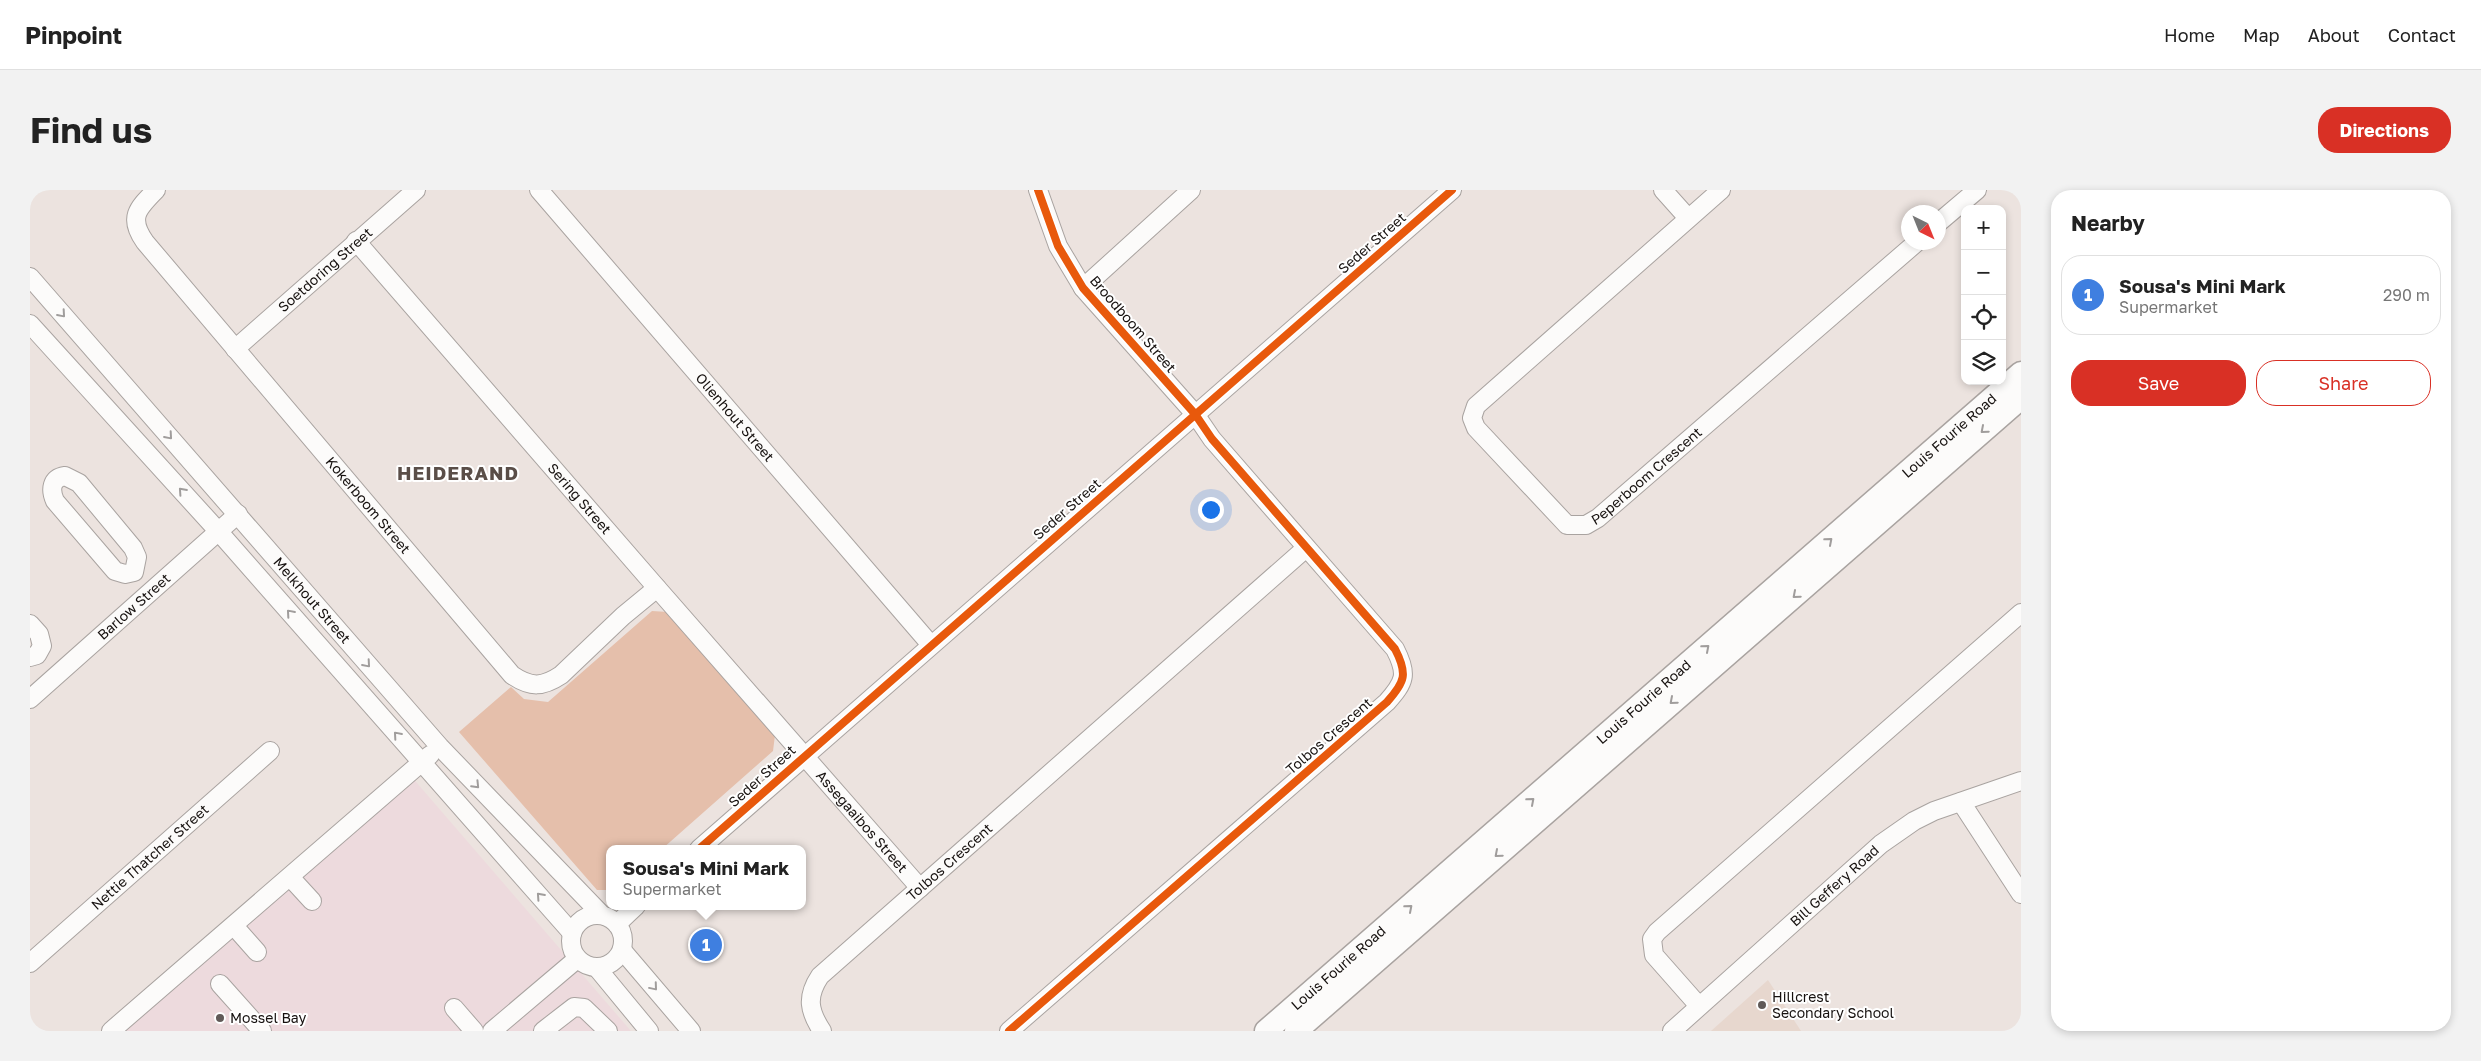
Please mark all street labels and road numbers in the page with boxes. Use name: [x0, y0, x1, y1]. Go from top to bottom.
street label: Seder Street: [1334, 209, 1409, 277]
street label: Soetdoring Street: [274, 224, 375, 315]
street label: Broodboom Street: [1087, 272, 1180, 376]
street label: Olienhout Street: [692, 369, 778, 465]
street label: Louis Fourie Road: [1898, 390, 1999, 481]
street label: Peperboom Crescent: [1588, 423, 1705, 528]
street label: Kokerboom Street: [323, 453, 414, 557]
street label: Sering Street: [544, 459, 615, 537]
street label: Seder Street: [1029, 475, 1104, 543]
street label: Melkhout Street: [270, 553, 355, 646]
street label: Barlow Street: [94, 569, 173, 643]
street label: Louis Fourie Road: [1593, 656, 1694, 747]
street label: Tolbos Crescent: [1282, 694, 1375, 778]
street label: Seder Street: [725, 741, 799, 810]
street label: Assegaaibos Street: [813, 767, 911, 876]
street label: Nettie Thatcher Street: [87, 800, 212, 913]
street label: Tolbos Crescent: [903, 819, 995, 904]
street label: Bill Geffery Road: [1786, 841, 1882, 929]
street label: Louis Fourie Road: [1287, 922, 1389, 1013]

